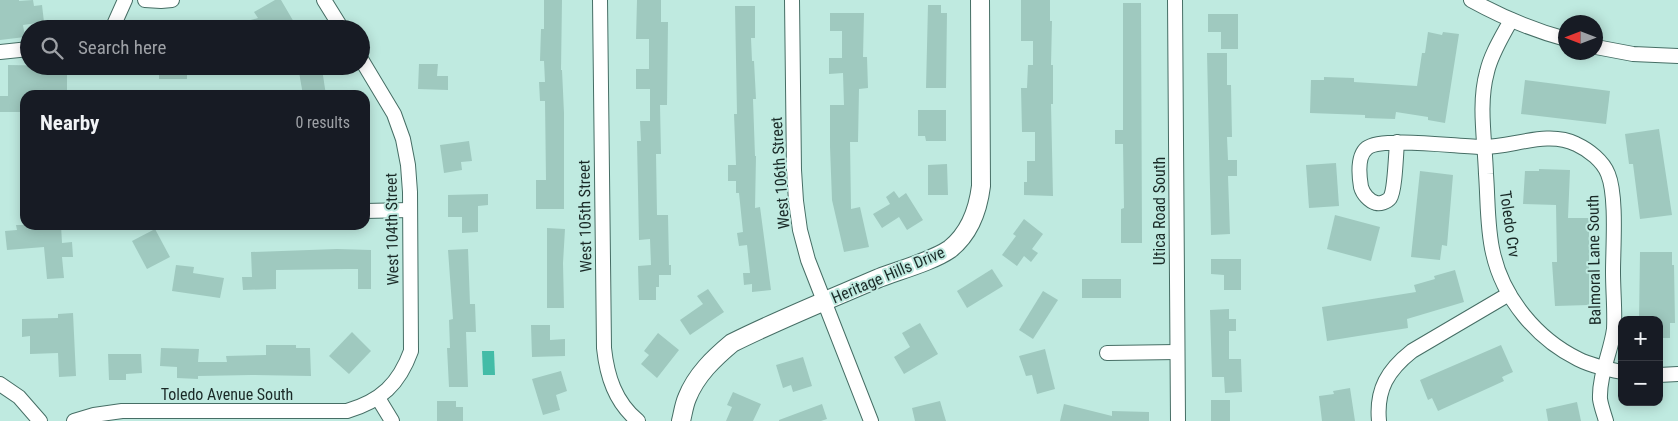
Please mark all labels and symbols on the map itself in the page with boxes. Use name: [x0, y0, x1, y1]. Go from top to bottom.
north arrow: [1558, 15, 1603, 60]
street label: West 106th Street: [767, 116, 793, 230]
street label: Utica Road South: [1150, 157, 1169, 265]
street label: West 105th Street: [575, 159, 595, 272]
street label: West 104th Street: [382, 172, 402, 285]
street label: Toledo Crv: [1496, 189, 1524, 259]
street label: Balmoral Lane South: [1583, 195, 1605, 325]
street label: Heritage Hills Drive: [828, 243, 948, 307]
street label: Toledo Avenue South: [161, 385, 293, 404]

